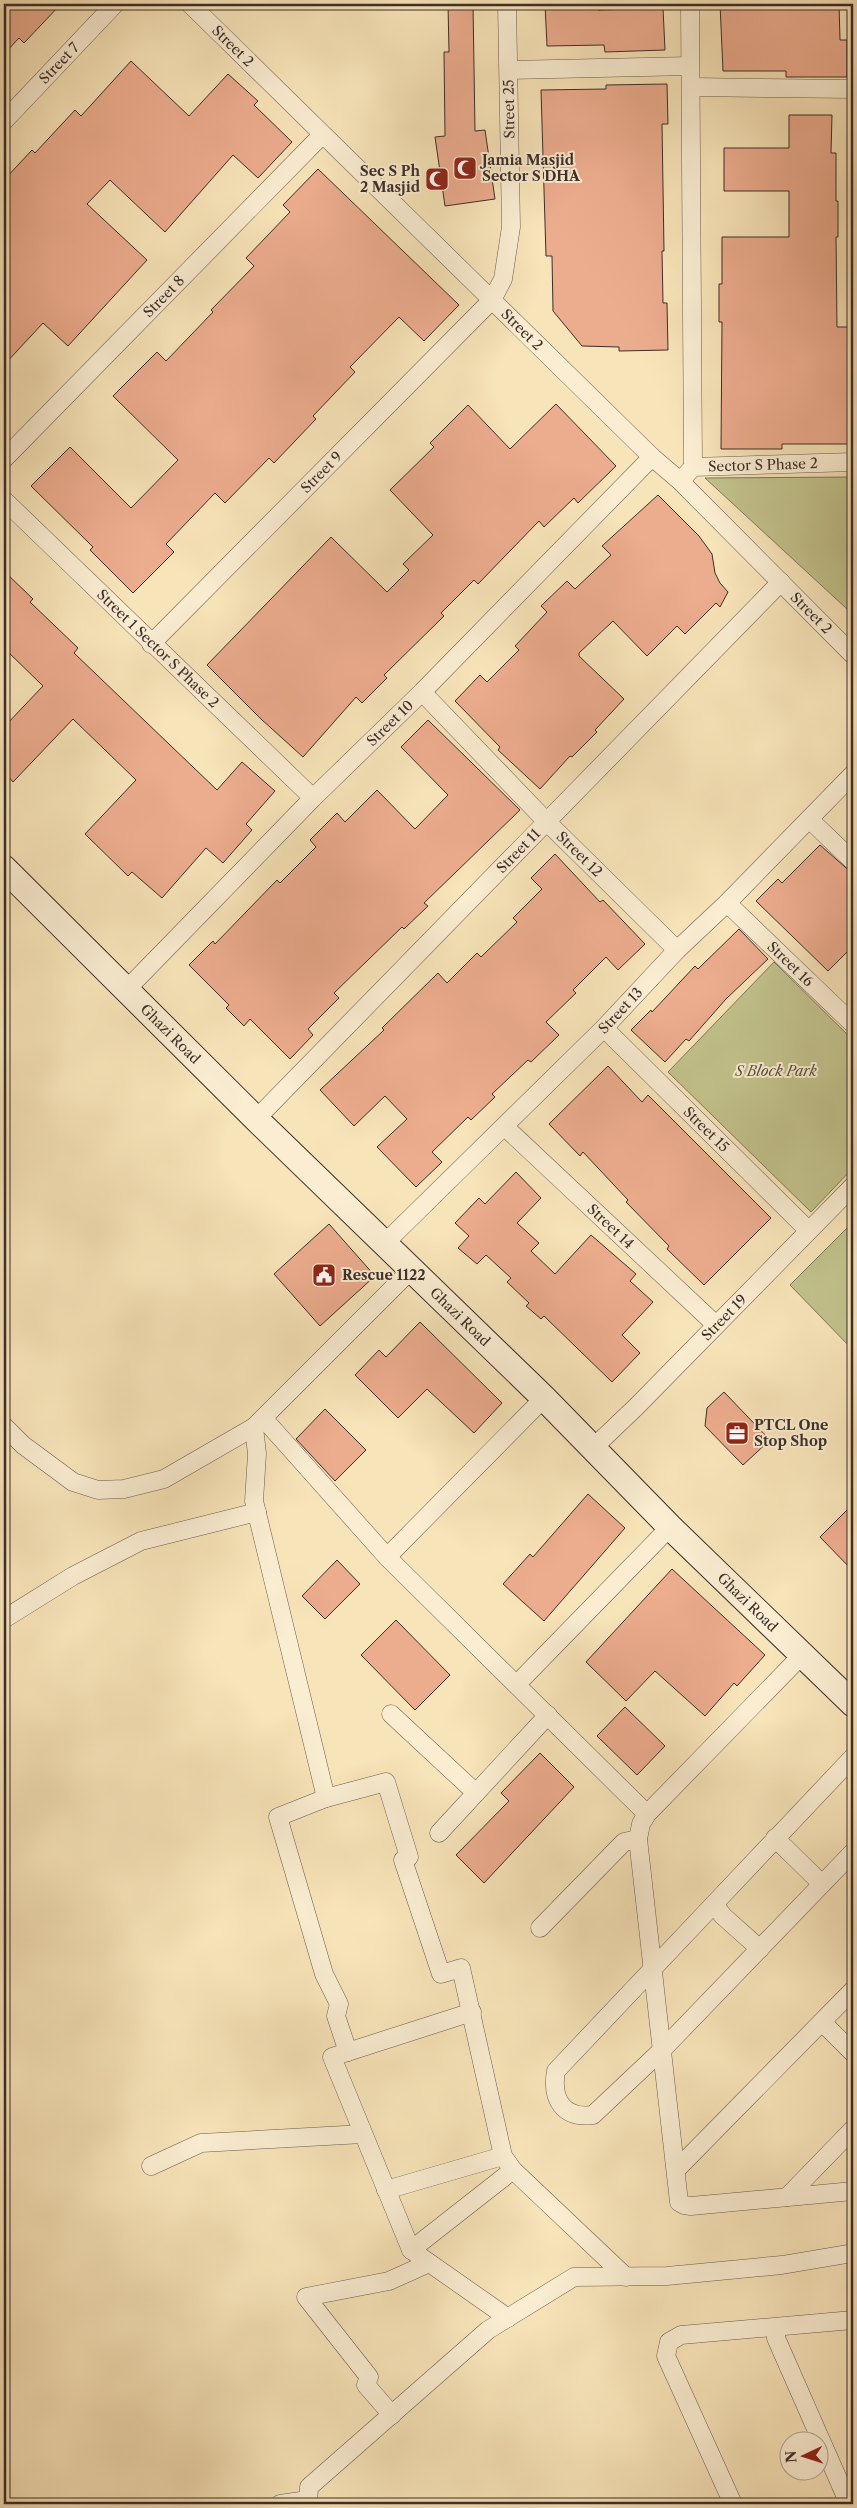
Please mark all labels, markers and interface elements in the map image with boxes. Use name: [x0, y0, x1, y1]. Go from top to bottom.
street label: Street 2: [208, 22, 258, 70]
street label: Street 7: [35, 38, 83, 87]
street label: Street 25: [499, 79, 519, 139]
place label: Jamia Masjid Sector S DHA: [479, 151, 581, 185]
mosque icon: Jamia Masjid Sector S DHA: [452, 155, 478, 181]
place label: Sec S Ph 2 Masjid: [360, 162, 421, 196]
mosque icon: Sec S Ph 2 Masjid: [424, 166, 450, 192]
street label: Street 8: [139, 272, 188, 321]
street label: Street 2: [497, 305, 547, 354]
street label: Street 9: [297, 447, 346, 497]
street label: Sector S Phase 2: [708, 454, 818, 476]
street label: Street 1 Sector S Phase 2: [93, 586, 223, 712]
street label: Street 2: [787, 588, 836, 638]
street label: Street 10: [363, 696, 417, 750]
street label: Street 11: [492, 825, 544, 877]
street label: Street 12: [553, 827, 606, 881]
street label: Street 16: [763, 938, 817, 990]
street label: Street 13: [595, 983, 647, 1038]
street label: Ghazi Road: [137, 1000, 205, 1068]
park label: S Block Park: [734, 1062, 818, 1080]
street label: Street 15: [680, 1103, 733, 1156]
street label: Street 14: [584, 1200, 638, 1252]
public building icon: Rescue 1122: [311, 1262, 337, 1288]
place label: Rescue 1122: [342, 1266, 426, 1284]
street label: Ghazi Road: [426, 1283, 495, 1351]
street label: Street 19: [697, 1291, 751, 1344]
place label: PTCL One Stop Shop: [754, 1416, 828, 1450]
office icon: PTCL One Stop Shop: [724, 1420, 750, 1446]
street label: Ghazi Road: [714, 1569, 782, 1636]
north arrow: [780, 2430, 830, 2480]
text: N: [782, 2450, 800, 2464]

